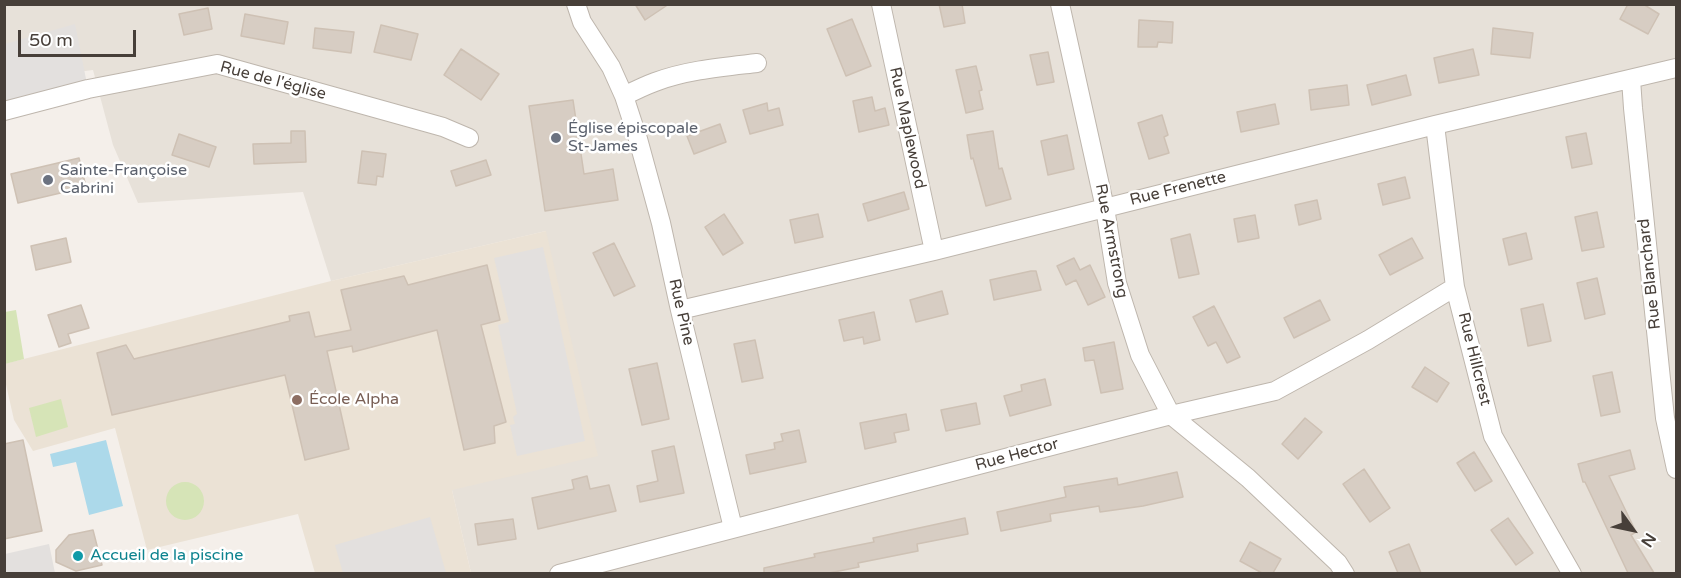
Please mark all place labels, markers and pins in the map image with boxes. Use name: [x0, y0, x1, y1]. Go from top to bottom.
place label: Église épiscopale St-James: [568, 119, 698, 157]
marker: Église épiscopale St-James: [549, 131, 563, 145]
place label: Sainte-Françoise Cabrini: [60, 161, 187, 199]
marker: Sainte-Françoise Cabrini: [41, 173, 55, 187]
place label: École Alpha: [309, 390, 399, 410]
marker: École Alpha: [290, 393, 304, 407]
place label: Accueil de la piscine: [90, 546, 243, 566]
marker: Accueil de la piscine: [71, 549, 85, 563]

